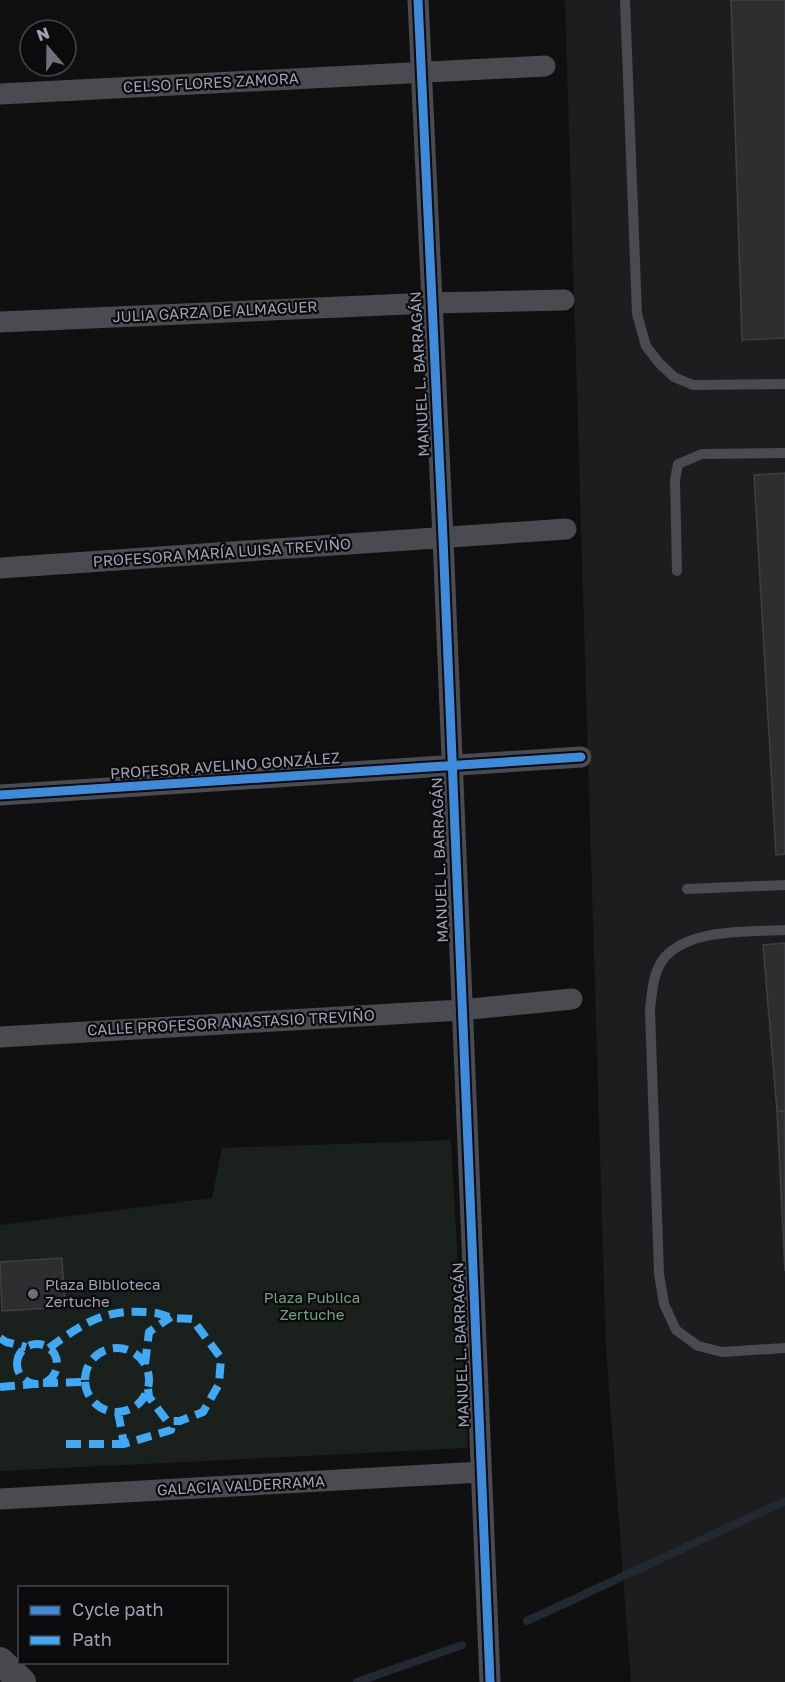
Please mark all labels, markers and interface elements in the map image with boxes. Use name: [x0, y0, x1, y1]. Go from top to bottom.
north arrow: [18, 18, 78, 78]
text: N: [34, 22, 52, 45]
street label: CELSO FLORES ZAMORA: [123, 68, 299, 96]
street label: MANUEL L. BARRAGÁN: [406, 291, 432, 457]
street label: JULIA GARZA DE ALMAGUER: [112, 297, 318, 325]
street label: PROFESORA MARÍA LUISA TREVIÑO: [92, 534, 352, 570]
street label: PROFESOR AVELINO GONZÁLEZ: [110, 748, 340, 782]
street label: MANUEL L. BARRAGÁN: [427, 777, 451, 943]
street label: CALLE PROFESOR ANASTASIO TREVIÑO: [87, 1005, 375, 1039]
street label: MANUEL L. BARRAGÁN: [448, 1262, 472, 1428]
place label: Plaza Biblioteca Zertuche: [45, 1275, 160, 1310]
marker: Plaza Biblioteca Zertuche: [26, 1287, 40, 1301]
park label: Plaza Publica Zertuche: [264, 1288, 360, 1323]
street label: GALACIA VALDERRAMA: [157, 1472, 325, 1498]
legend: [18, 1586, 228, 1664]
text: Cycle path: [72, 1598, 164, 1620]
text: Path: [72, 1628, 112, 1650]

